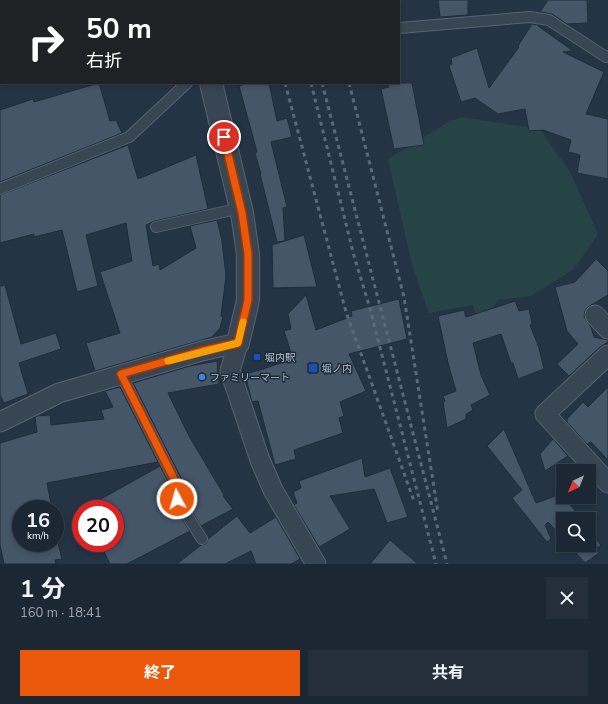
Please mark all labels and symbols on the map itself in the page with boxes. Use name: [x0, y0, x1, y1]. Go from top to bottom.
pin: [207, 120, 241, 154]
place label: 堀内駅: [265, 351, 296, 365]
marker: 堀内駅: [252, 352, 262, 362]
marker: 堀ノ内: [307, 362, 319, 374]
place label: 堀ノ内: [322, 362, 352, 376]
place label: ファミリーマート: [210, 371, 290, 385]
marker: ファミリーマート: [197, 372, 207, 382]
north arrow: [556, 464, 596, 504]
position arrow: [156, 478, 198, 520]
speed limit sign: 20: [72, 500, 124, 552]

